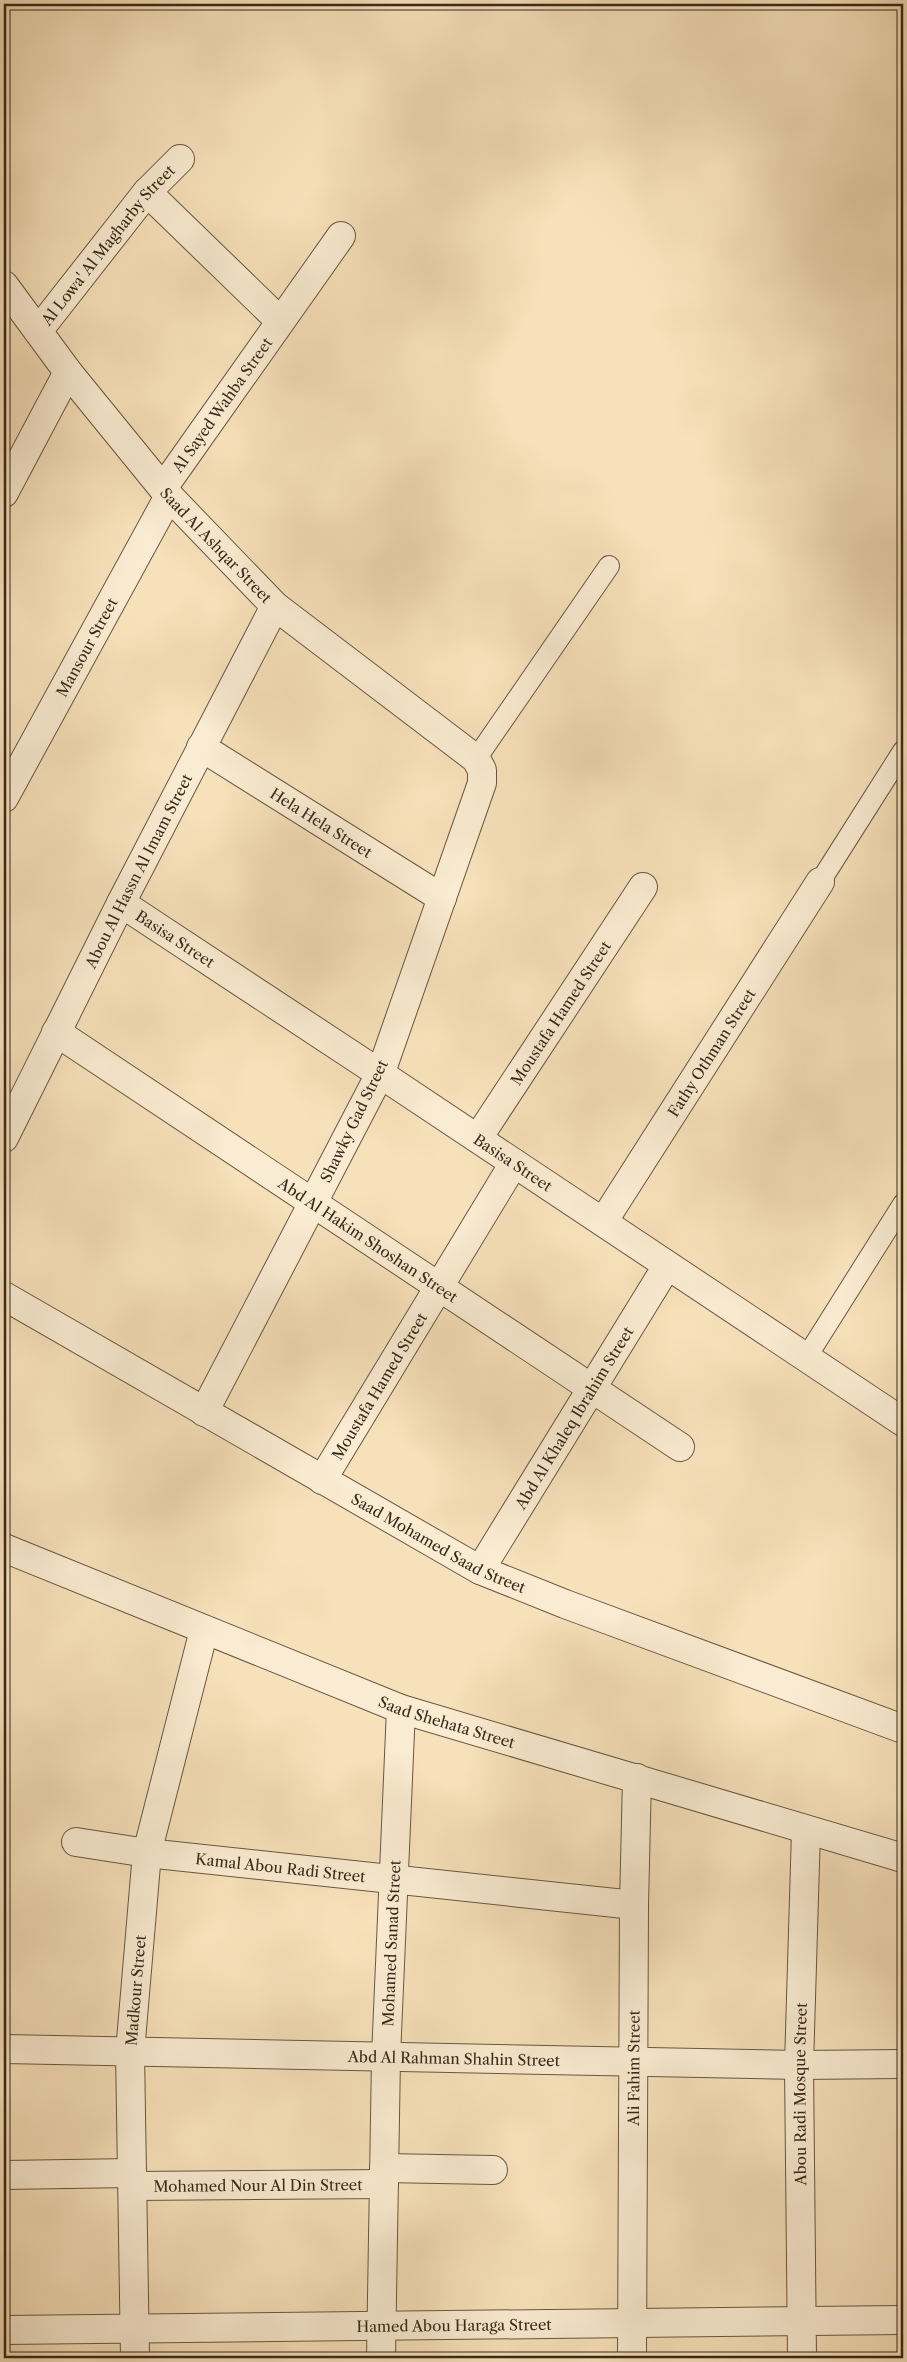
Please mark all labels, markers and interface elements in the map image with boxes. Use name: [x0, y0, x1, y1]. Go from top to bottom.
street label: Al Lowa' Al Magharby Street: [36, 160, 179, 330]
street label: Al Sayed Wahba Street: [167, 333, 276, 477]
street label: Saad Al Ashqar Street: [156, 483, 277, 607]
street label: Mansour Street: [52, 594, 121, 700]
street label: Abou Al Hassn Al Imam Street: [80, 770, 196, 972]
street label: Hela Hela Street: [267, 783, 376, 862]
street label: Basisa Street: [132, 906, 219, 972]
street label: Moustafa Hamed Street: [506, 936, 615, 1088]
street label: Fathy Othman Street: [663, 984, 759, 1120]
street label: Shawky Gad Street: [316, 1056, 392, 1185]
street label: Basisa Street: [470, 1129, 556, 1196]
street label: Abd Al Hakim Shoshan Street: [274, 1173, 462, 1307]
street label: Moustafa Hamed Street: [327, 1308, 431, 1463]
street label: Abd Al Khaleq Ibrahim Street: [510, 1322, 637, 1513]
street label: Saad Mohamed Saad Street: [348, 1489, 529, 1597]
street label: Saad Shehata Street: [376, 1691, 518, 1752]
street label: Kamal Abou Radi Street: [194, 1849, 367, 1886]
street label: Mohamed Sanad Street: [378, 1859, 404, 2027]
street label: Madkour Street: [121, 1933, 150, 2046]
street label: Abou Radi Mosque Street: [789, 2002, 810, 2187]
street label: Ali Fahim Street: [624, 2009, 643, 2127]
street label: Abd Al Rahman Shahin Street: [347, 2046, 561, 2070]
street label: Mohamed Nour Al Din Street: [153, 2175, 363, 2195]
street label: Hamed Abou Haraga Street: [356, 2314, 552, 2336]

